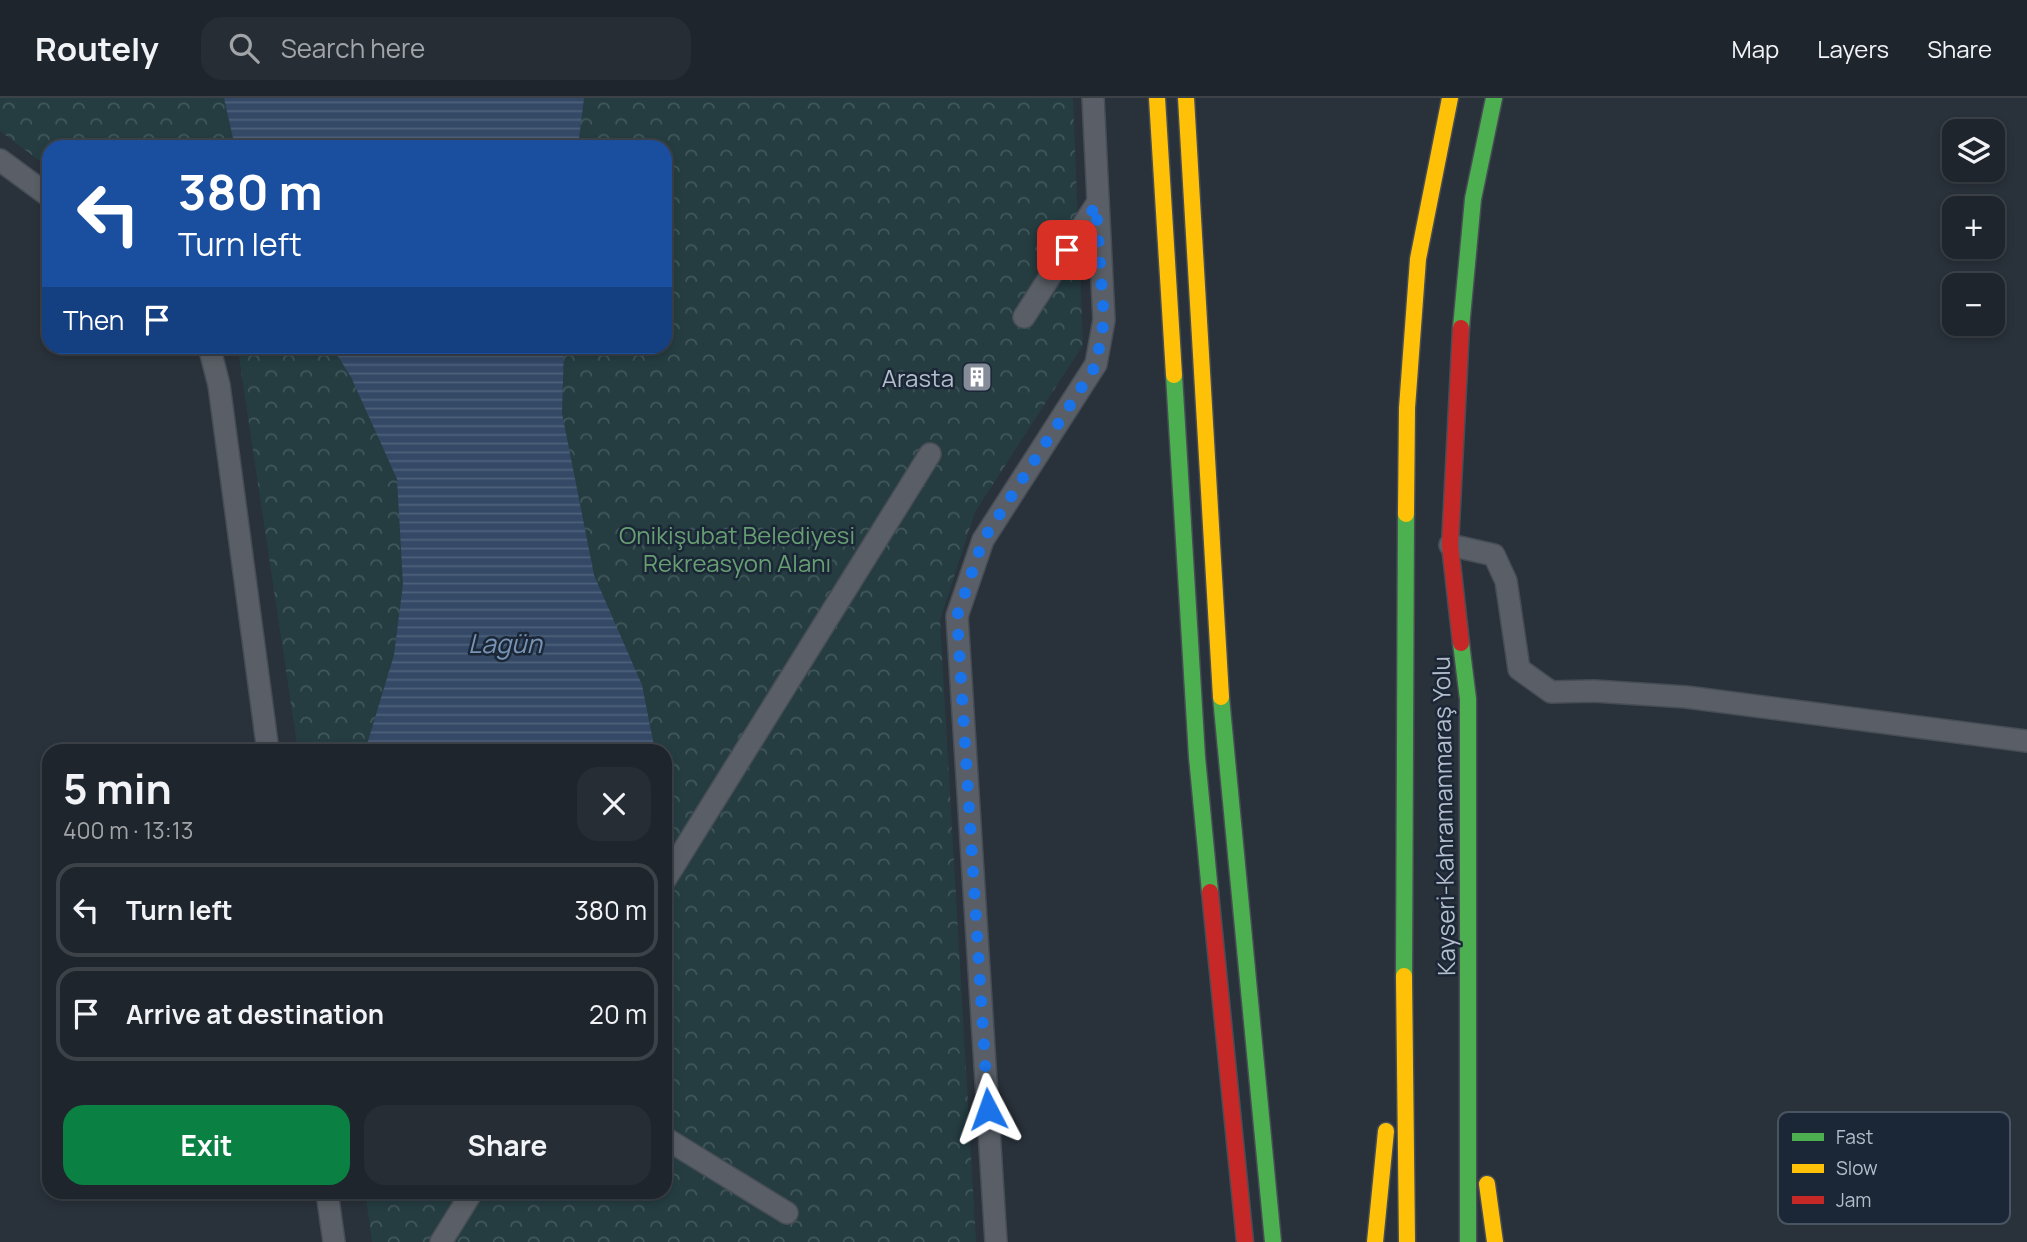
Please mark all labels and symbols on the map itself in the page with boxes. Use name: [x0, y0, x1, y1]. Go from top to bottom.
pin: [1037, 220, 1097, 280]
building icon: Arasta: [960, 360, 994, 394]
place label: Arasta: [882, 361, 954, 394]
park label: Onikişubat Belediyesi Rekreasyon Alanı: [619, 518, 855, 579]
water label: Lagün: [468, 625, 544, 661]
street label: Kayseri-Kahramanmaraş Yolu: [1424, 656, 1462, 976]
position arrow: [951, 1072, 1025, 1146]
legend: [1778, 1112, 2010, 1224]
text: Fast: [1836, 1124, 1873, 1150]
text: Slow: [1836, 1155, 1878, 1181]
text: Jam: [1836, 1187, 1871, 1213]

